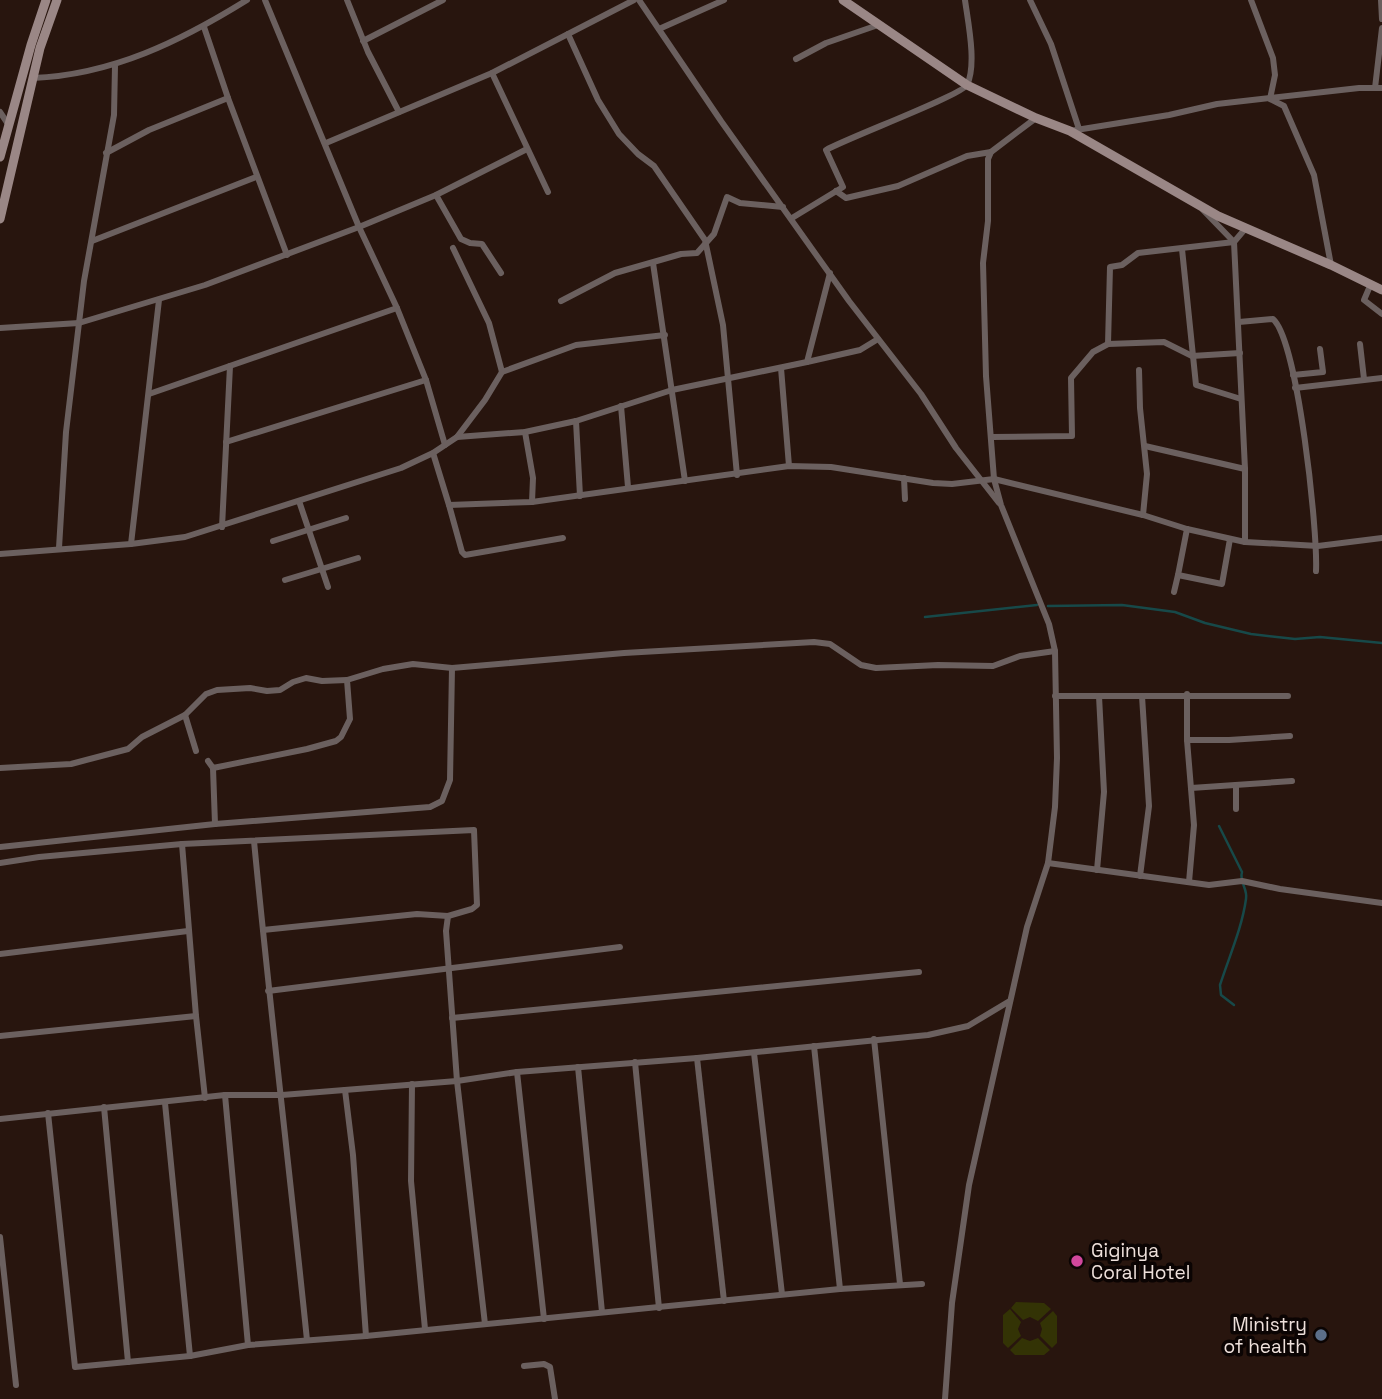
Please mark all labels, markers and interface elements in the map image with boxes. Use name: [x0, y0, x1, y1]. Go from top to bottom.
place label: Giginya Coral Hotel: [1091, 1238, 1190, 1285]
marker: Giginya Coral Hotel: [1069, 1253, 1085, 1269]
place label: Ministry of health: [1223, 1312, 1307, 1359]
marker: Ministry of health: [1313, 1327, 1329, 1343]

